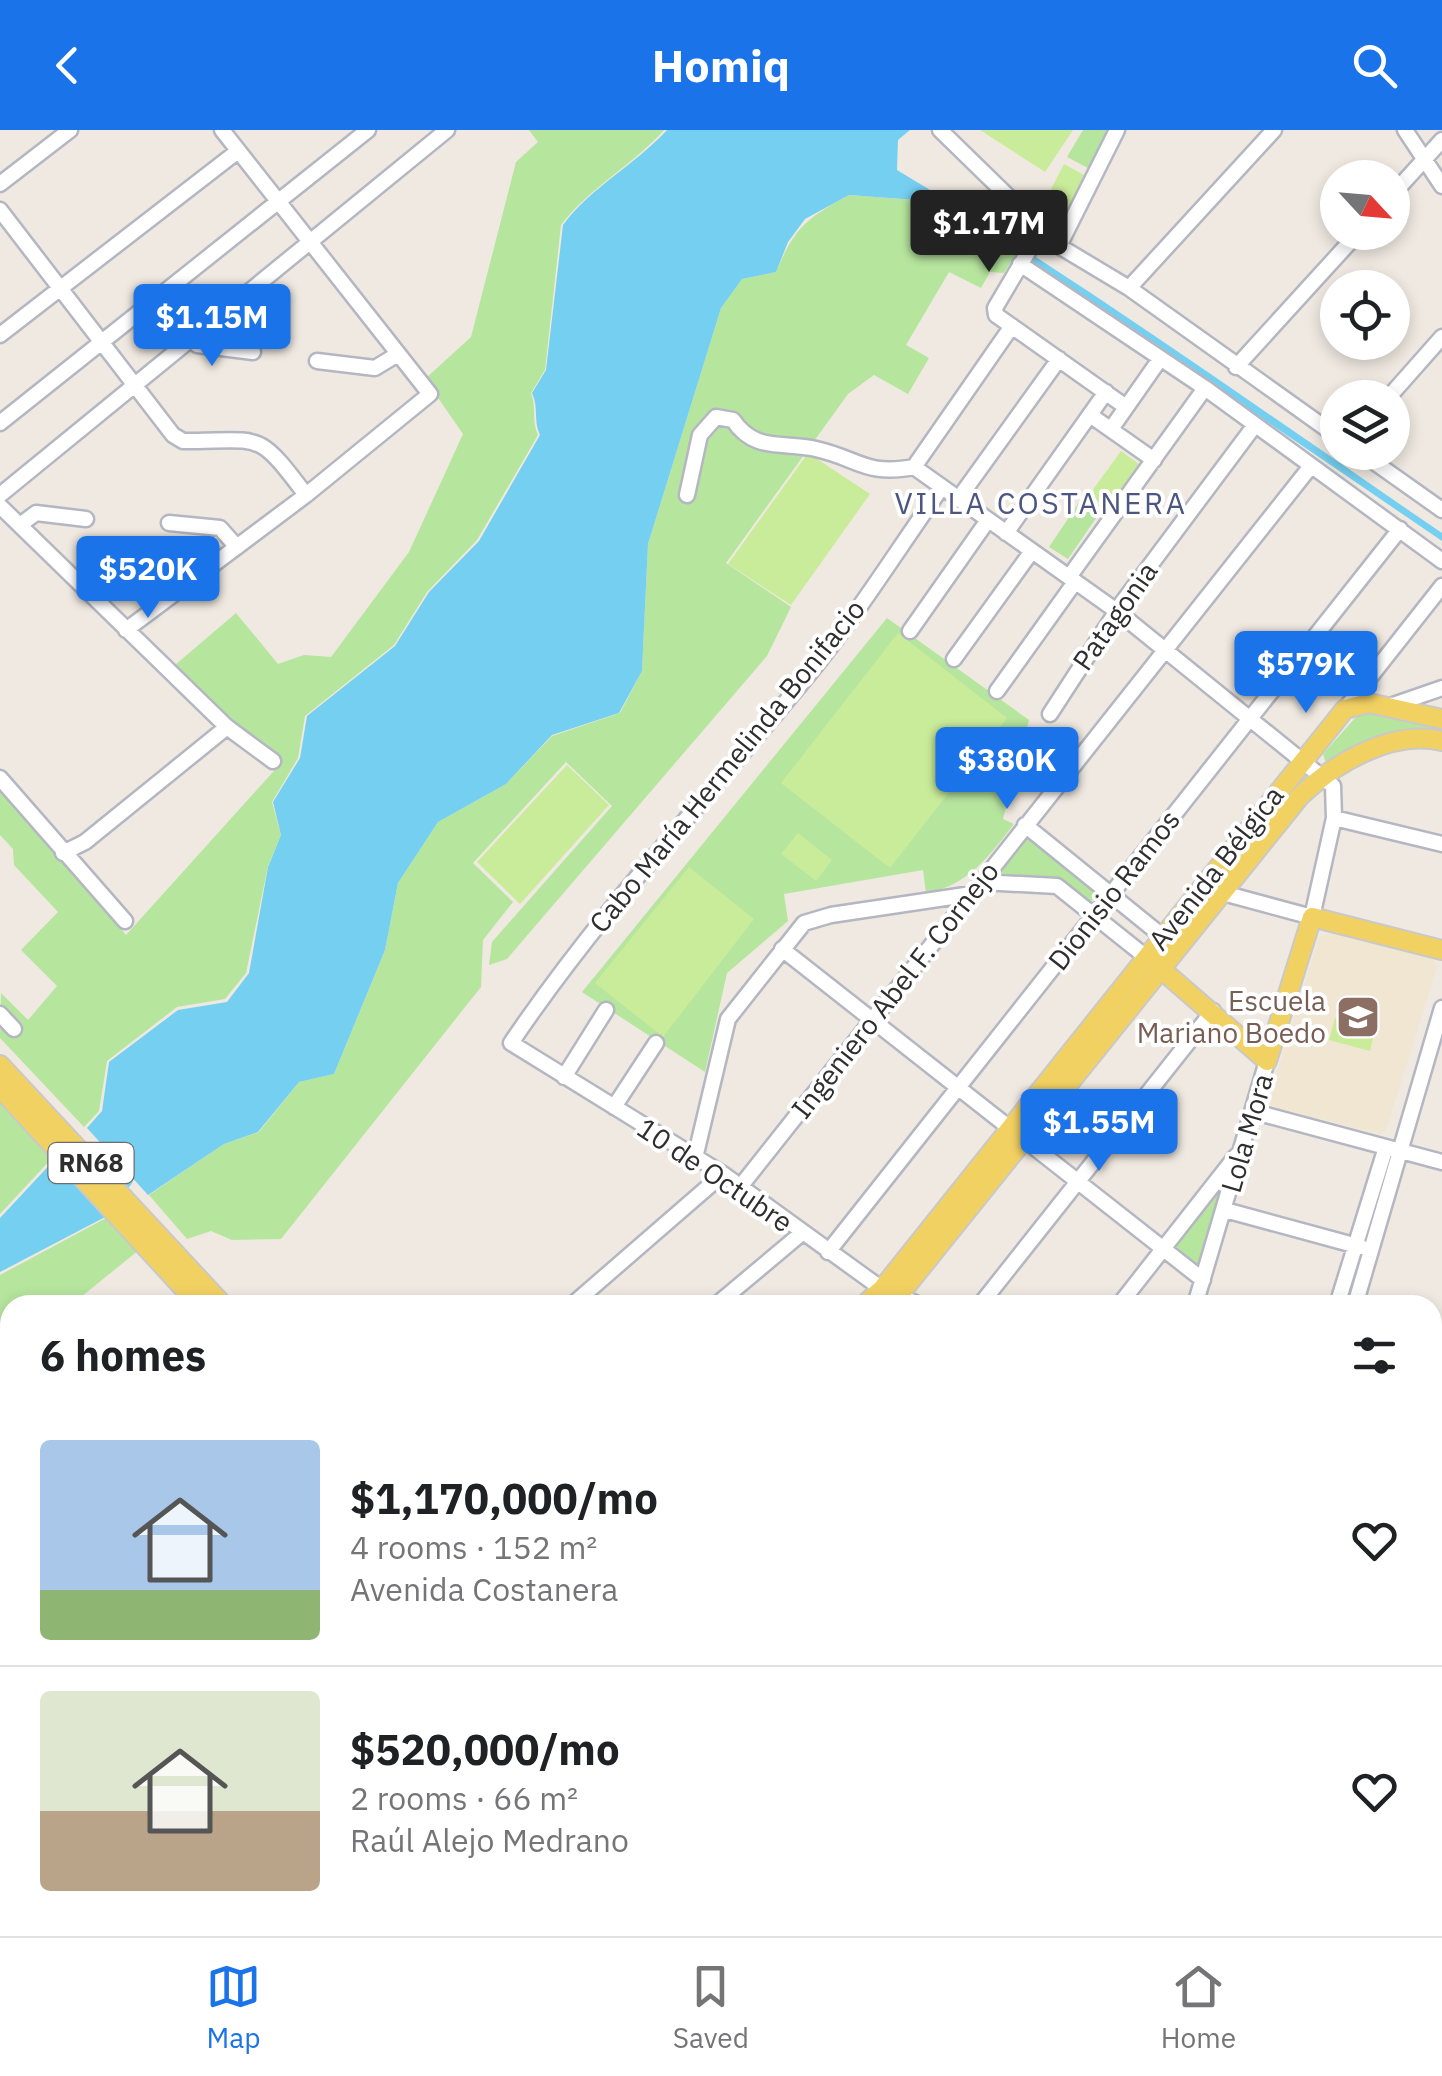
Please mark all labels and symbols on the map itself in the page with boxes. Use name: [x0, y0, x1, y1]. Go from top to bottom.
north arrow: [1320, 160, 1410, 250]
pin: $1.17M: [908, 190, 1070, 275]
pin: $1.15M: [131, 284, 293, 369]
district label: VILLA COSTANERA: [895, 483, 1187, 522]
pin: $520K: [78, 536, 218, 621]
street label: Patagonia: [1064, 554, 1165, 677]
street label: Cabo María Hermelinda Bonifacio: [581, 591, 873, 940]
pin: $579K: [1236, 631, 1376, 716]
pin: $380K: [937, 727, 1077, 812]
street label: Avenida Bélgica: [1140, 778, 1292, 958]
street label: Dionisio Ramos: [1039, 802, 1188, 977]
street label: Ingeniero Abel F. Cornejo: [783, 854, 1007, 1126]
place label: Escuela Mariano Boedo: [1137, 982, 1326, 1051]
school or university icon: Escuela Mariano Boedo: [1335, 994, 1381, 1040]
street label: Lola Mora: [1212, 1069, 1281, 1197]
pin: $1.55M: [1018, 1089, 1180, 1174]
street label: 10 de Octubre: [630, 1109, 800, 1240]
road number: RN68: [48, 1143, 134, 1183]

